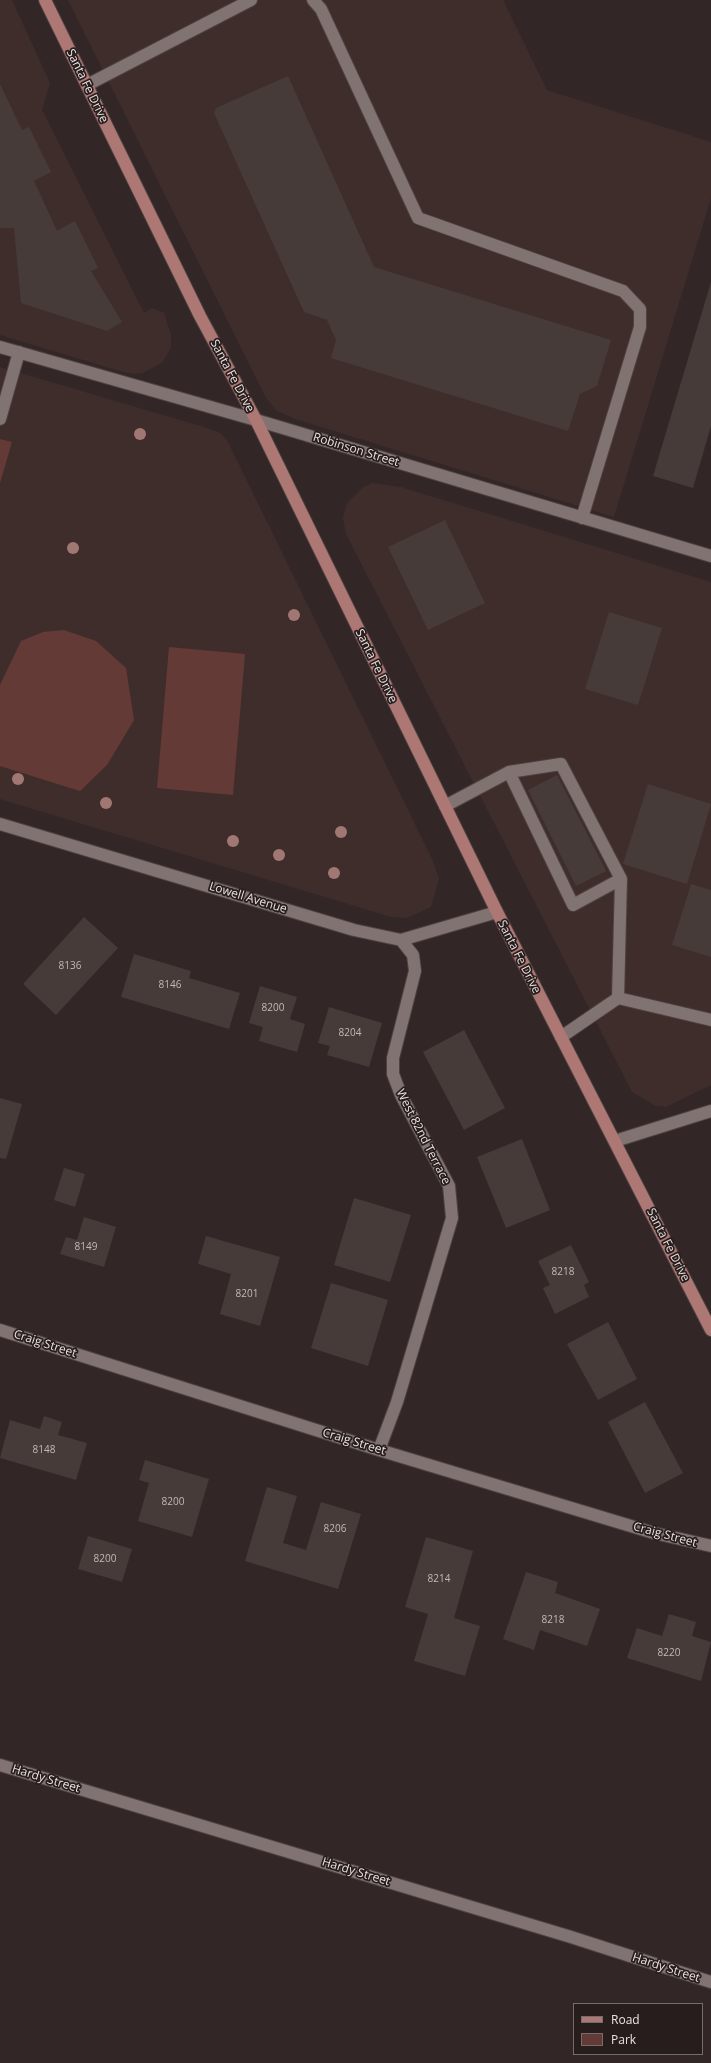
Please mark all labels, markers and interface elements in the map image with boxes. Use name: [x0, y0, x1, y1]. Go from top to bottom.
street label: Santa Fe Drive: [63, 47, 111, 125]
street label: Santa Fe Drive: [207, 337, 257, 415]
street label: Robinson Street: [311, 430, 401, 470]
street label: Santa Fe Drive: [352, 627, 400, 705]
street label: Lowell Avenue: [207, 879, 289, 917]
street label: Santa Fe Drive: [494, 918, 544, 996]
house number: 8136: [59, 960, 81, 972]
house number: 8146: [159, 979, 181, 991]
house number: 8200: [262, 1002, 284, 1014]
house number: 8204: [339, 1027, 361, 1039]
street label: West 82nd Terrace: [393, 1087, 453, 1187]
street label: Santa Fe Drive: [643, 1206, 693, 1284]
house number: 8149: [75, 1241, 97, 1253]
house number: 8218: [552, 1266, 574, 1278]
house number: 8201: [236, 1288, 258, 1300]
street label: Craig Street: [12, 1327, 78, 1361]
street label: Craig Street: [321, 1426, 387, 1458]
house number: 8148: [33, 1444, 55, 1456]
house number: 8200: [162, 1496, 184, 1508]
street label: Craig Street: [632, 1520, 698, 1550]
house number: 8206: [324, 1523, 346, 1535]
house number: 8200: [94, 1553, 116, 1565]
house number: 8214: [428, 1573, 450, 1585]
house number: 8218: [542, 1614, 564, 1626]
house number: 8220: [658, 1647, 680, 1659]
street label: Hardy Street: [10, 1762, 82, 1796]
street label: Hardy Street: [320, 1855, 392, 1889]
street label: Hardy Street: [630, 1950, 702, 1986]
legend: [573, 2003, 703, 2055]
text: Road: [611, 2011, 640, 2028]
text: Park: [611, 2031, 636, 2048]

